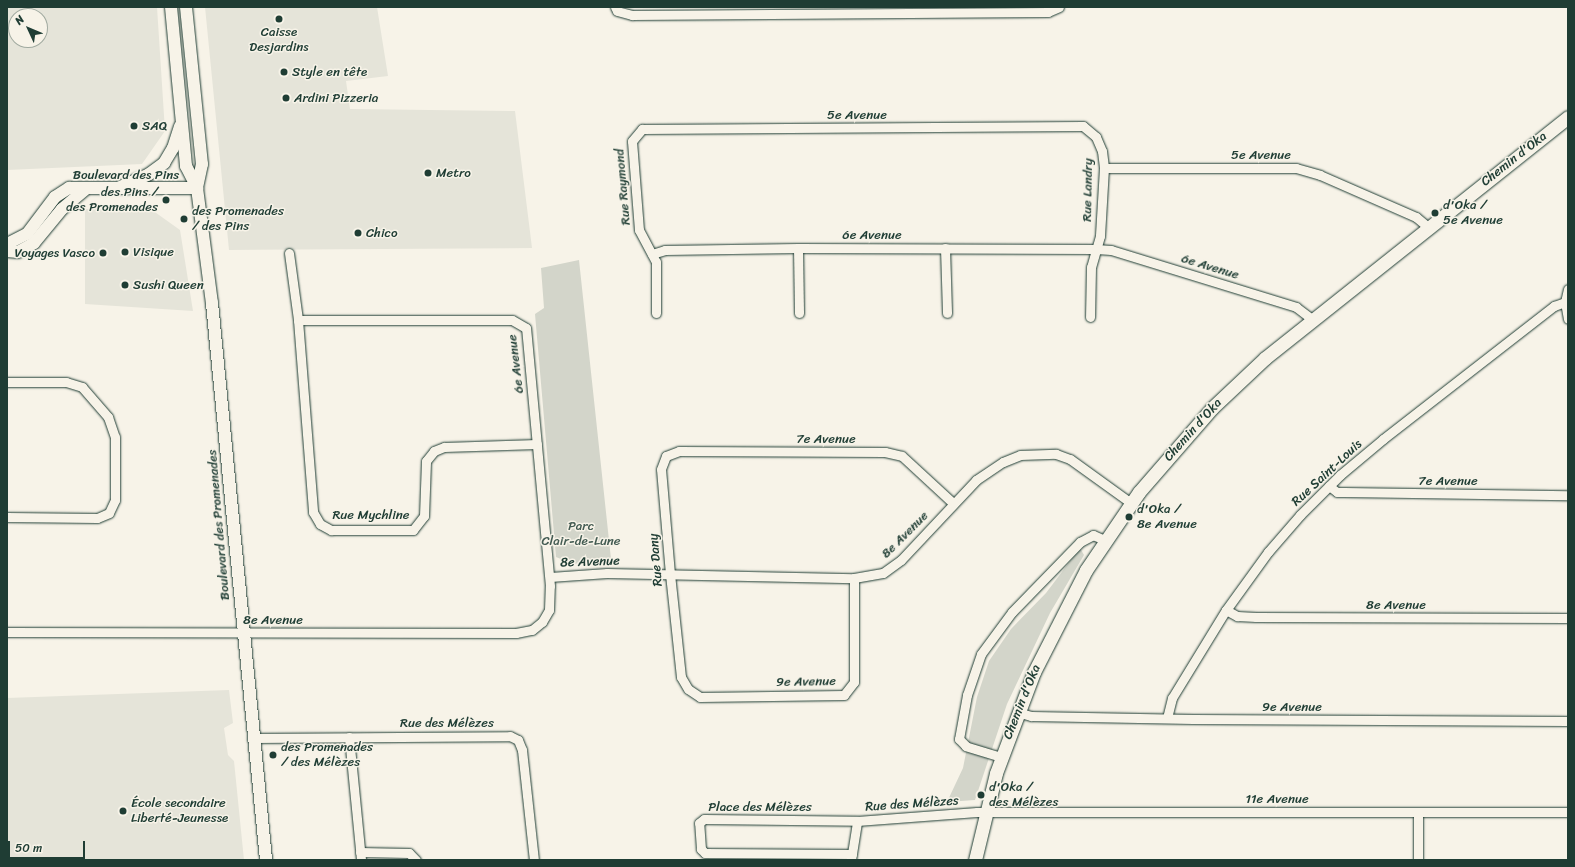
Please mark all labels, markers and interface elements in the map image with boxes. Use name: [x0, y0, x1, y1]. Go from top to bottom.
north arrow: [8, 8, 48, 48]
text: N: [10, 11, 29, 29]
marker: Caisse Desjardins: [274, 14, 284, 24]
place label: Caisse Desjardins: [249, 25, 309, 56]
place label: Style en tête: [292, 64, 368, 80]
marker: Style en tête: [279, 67, 289, 77]
place label: Ardini Pizzeria: [294, 90, 378, 106]
marker: Ardini Pizzeria: [281, 93, 291, 103]
street label: 5e Avenue: [827, 107, 887, 123]
place label: SAQ: [142, 118, 167, 134]
marker: SAQ: [129, 121, 139, 131]
street label: Chemin d'Oka: [1478, 128, 1550, 190]
street label: 5e Avenue: [1231, 147, 1291, 163]
street label: Rue Raymond: [612, 148, 634, 226]
street label: Rue Landry: [1080, 158, 1096, 222]
place label: Metro: [436, 165, 471, 181]
street label: Boulevard des Pins: [72, 167, 180, 183]
marker: Metro: [423, 168, 433, 178]
place label: des Pins / des Promenades: [66, 185, 158, 216]
marker: des Pins / des Promenades: [161, 195, 171, 205]
place label: d'Oka / 5e Avenue: [1443, 198, 1503, 229]
place label: des Promenades / des Pins: [192, 204, 284, 235]
marker: d'Oka / 5e Avenue: [1430, 208, 1440, 218]
marker: des Promenades / des Pins: [179, 214, 189, 224]
place label: Chico: [366, 225, 398, 241]
street label: 6e Avenue: [843, 227, 901, 243]
marker: Chico: [353, 228, 363, 238]
place label: Visique: [133, 244, 174, 260]
place label: Voyages Vasco: [15, 245, 95, 261]
marker: Visique: [120, 247, 130, 257]
marker: Voyages Vasco: [98, 248, 108, 258]
street label: 6e Avenue: [1180, 251, 1240, 283]
place label: Sushi Queen: [133, 277, 203, 293]
marker: Sushi Queen: [120, 280, 130, 290]
street label: 6e Avenue: [505, 334, 527, 394]
street label: Chemin d'Oka: [1161, 395, 1225, 465]
street label: 7e Avenue: [797, 431, 855, 447]
street label: Rue Saint-Louis: [1289, 437, 1365, 509]
street label: Boulevard des Promenades: [205, 448, 233, 602]
street label: 7e Avenue: [1419, 473, 1477, 489]
place label: d'Oka / 8e Avenue: [1137, 502, 1196, 533]
street label: Rue Mychline: [333, 507, 409, 523]
street label: 8e Avenue: [878, 508, 932, 562]
marker: d'Oka / 8e Avenue: [1124, 512, 1134, 522]
park label: Parc Clair-de-Lune: [541, 519, 621, 550]
street label: Rue Dany: [646, 533, 666, 587]
street label: 8e Avenue: [560, 553, 620, 571]
street label: 8e Avenue: [1366, 597, 1426, 613]
street label: 8e Avenue: [243, 612, 303, 628]
street label: Chemin d'Oka: [1000, 662, 1044, 742]
street label: 9e Avenue: [776, 674, 836, 690]
street label: 9e Avenue: [1262, 699, 1322, 715]
street label: Rue des Mélèzes: [400, 715, 494, 731]
place label: des Promenades / des Mélèzes: [281, 740, 373, 771]
marker: des Promenades / des Mélèzes: [268, 750, 278, 760]
place label: d'Oka / des Mélèzes: [989, 780, 1058, 811]
marker: d'Oka / des Mélèzes: [976, 790, 986, 800]
street label: 11e Avenue: [1246, 791, 1308, 807]
street label: Rue des Mélèzes: [865, 793, 959, 815]
place label: École secondaire Liberté-Jeunesse: [131, 796, 228, 827]
street label: Place des Mélèzes: [708, 799, 812, 815]
marker: École secondaire Liberté-Jeunesse: [118, 806, 128, 816]
scale bar: [10, 833, 87, 859]
text: 50 m: [15, 837, 42, 859]

